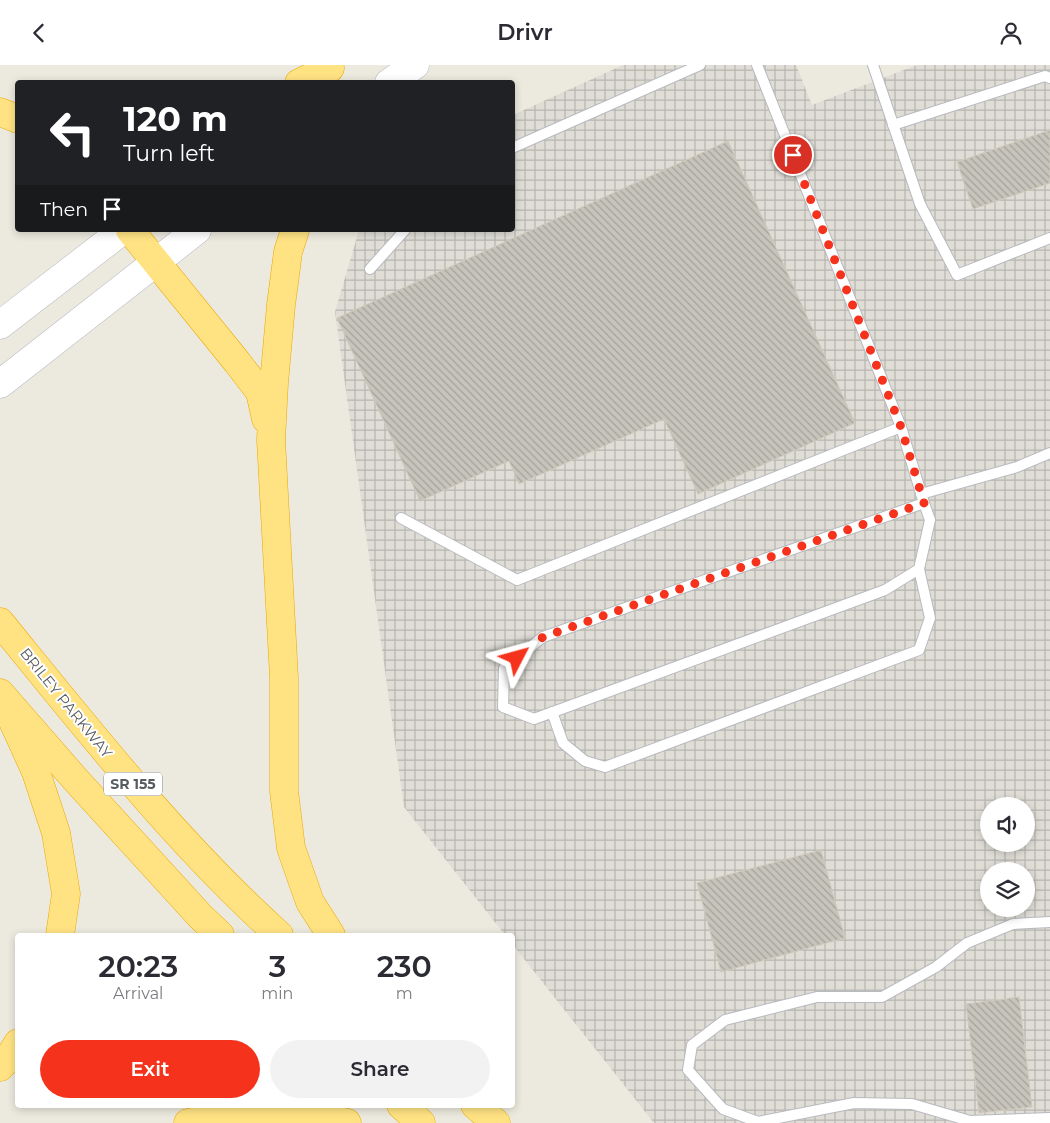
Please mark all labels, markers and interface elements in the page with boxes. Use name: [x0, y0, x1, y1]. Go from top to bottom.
icon: back: [25, 19, 53, 47]
text: Drivr: [497, 19, 553, 46]
icon: person: [997, 19, 1025, 47]
text: 120 m: [123, 97, 228, 140]
icon: left: [40, 100, 105, 165]
pin: [772, 134, 814, 176]
text: Turn left: [123, 140, 215, 167]
icon: arrive: [779, 141, 807, 169]
icon: arrive: [98, 195, 126, 223]
text: Then: [40, 198, 88, 221]
position arrow: [490, 631, 542, 683]
street label: BRILEY PARKWAY: [16, 644, 117, 762]
road number: SR 155: [104, 773, 162, 796]
map controls: [980, 797, 1035, 917]
button: sound: [980, 797, 1035, 852]
button: layers: [980, 862, 1035, 917]
text: 20:23: [98, 948, 178, 985]
text: 3: [269, 948, 286, 985]
text: 230: [377, 948, 432, 985]
text: Arrival: [113, 984, 163, 1003]
text: min: [261, 984, 293, 1003]
text: m: [396, 984, 413, 1003]
button: Exit: [40, 1040, 260, 1098]
button: Share: [270, 1040, 490, 1098]

